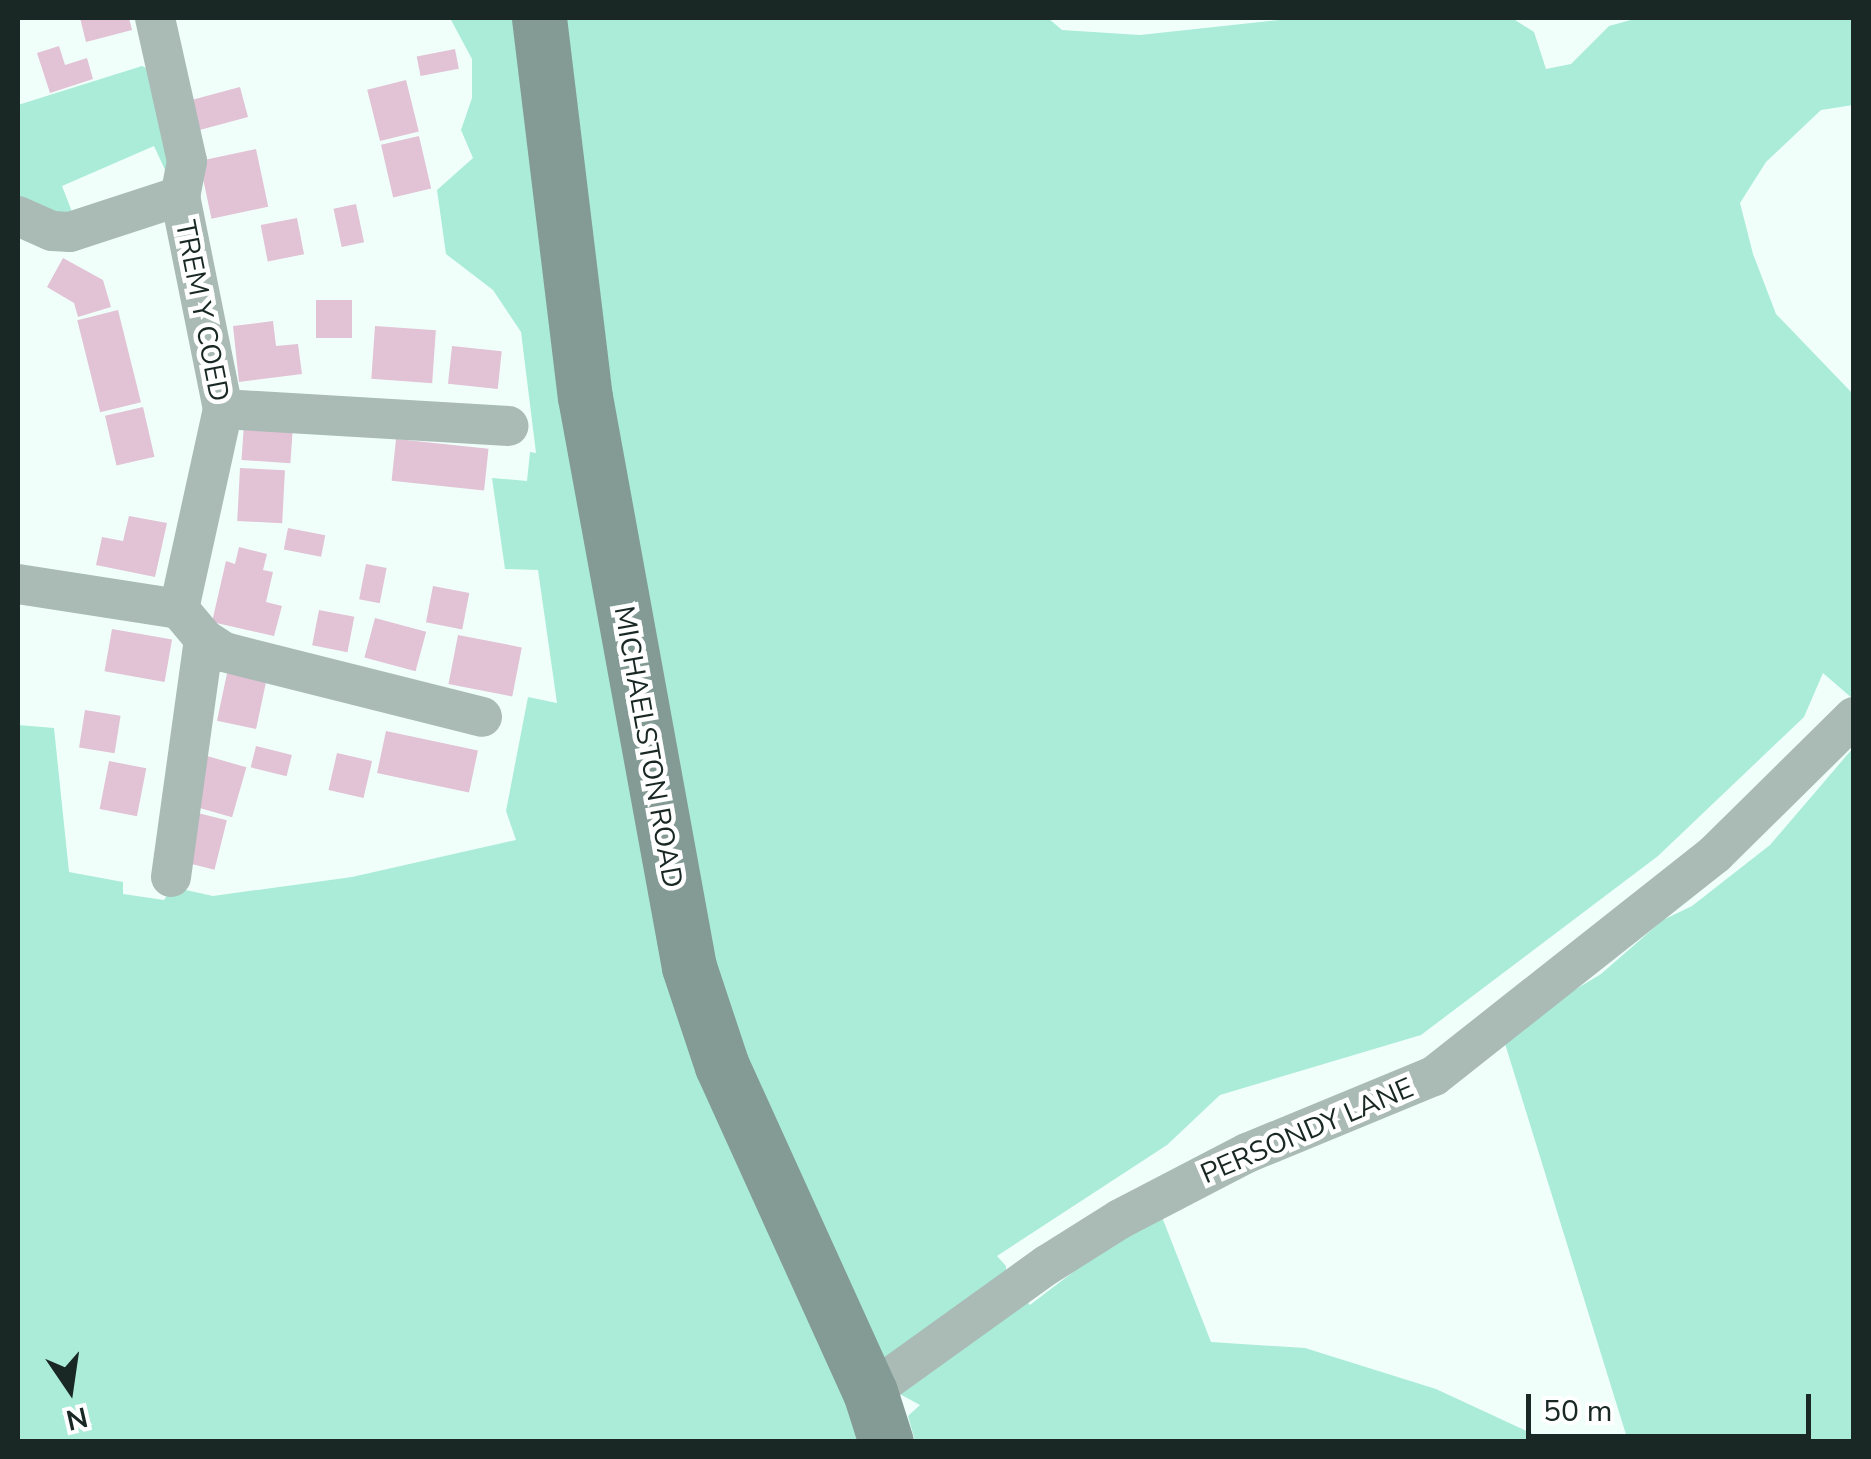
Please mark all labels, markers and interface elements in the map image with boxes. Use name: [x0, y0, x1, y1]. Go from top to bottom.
street label: TREM Y COED: [168, 218, 236, 404]
street label: MICHAELSTON ROAD: [607, 604, 689, 890]
street label: PERSONDY LANE: [1196, 1071, 1418, 1191]
north arrow: [20, 1339, 120, 1439]
scale bar: [1531, 1374, 1816, 1436]
text: 50 m: [1543, 1391, 1612, 1432]
text: N: [62, 1397, 91, 1439]

